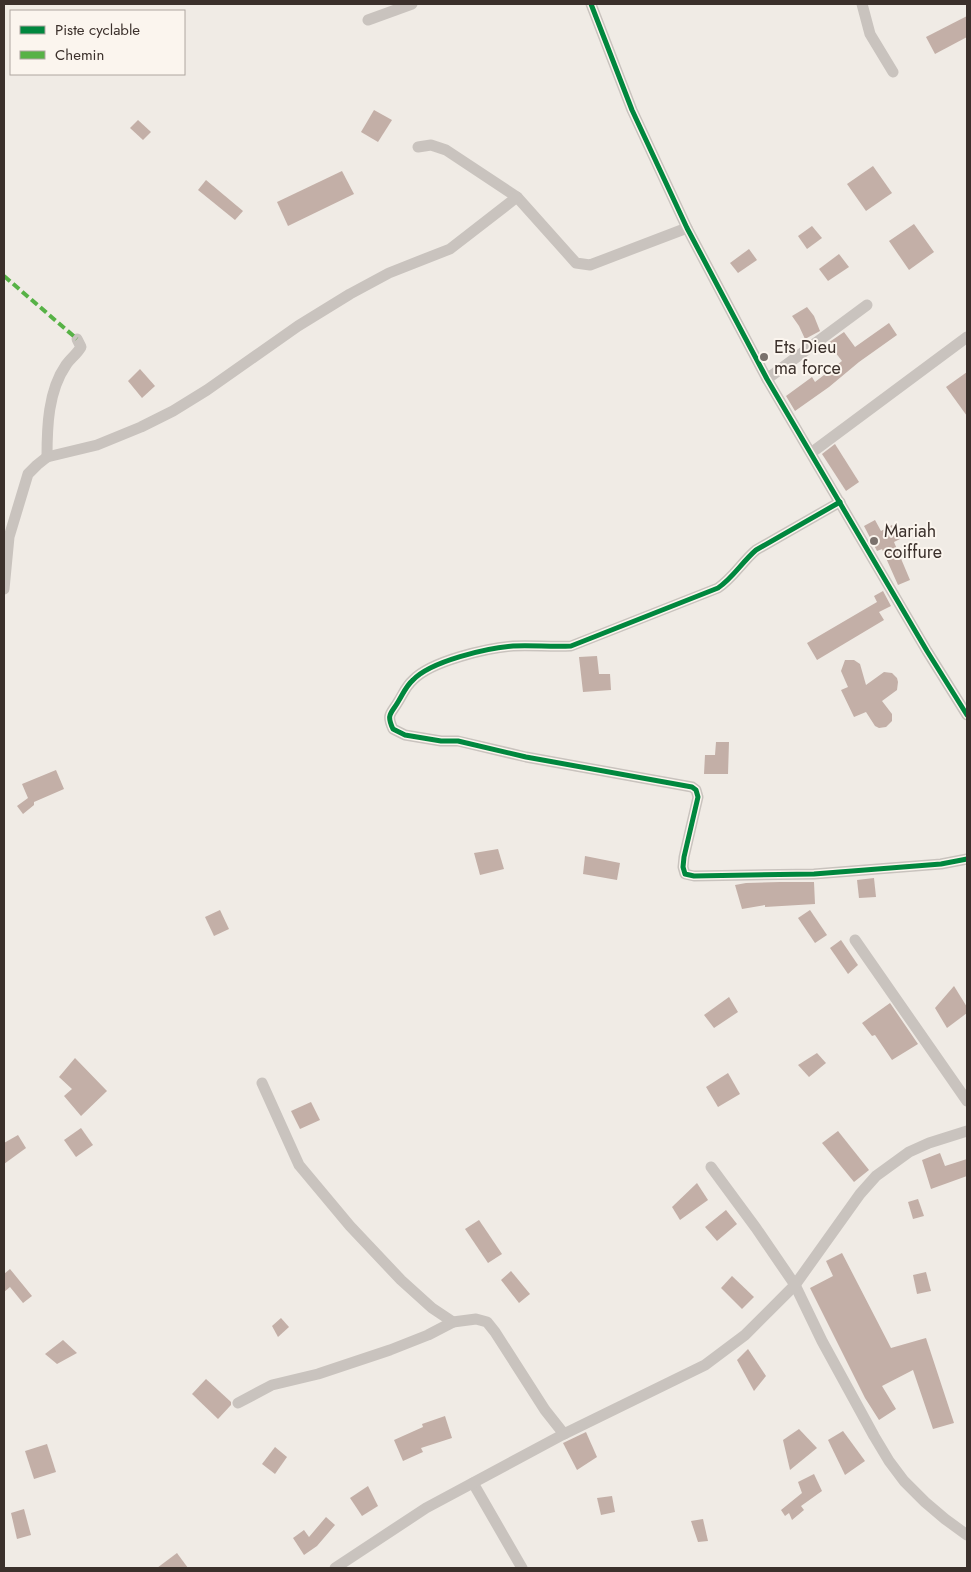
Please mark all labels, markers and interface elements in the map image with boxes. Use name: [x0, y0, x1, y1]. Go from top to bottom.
legend: [10, 10, 185, 75]
text: Piste cyclable: [55, 19, 140, 41]
text: Chemin: [55, 44, 104, 66]
place label: Ets Dieu ma force: [774, 334, 841, 381]
marker: Ets Dieu ma force: [758, 351, 770, 363]
place label: Mariah coiffure: [884, 518, 942, 565]
marker: Mariah coiffure: [868, 535, 880, 547]

